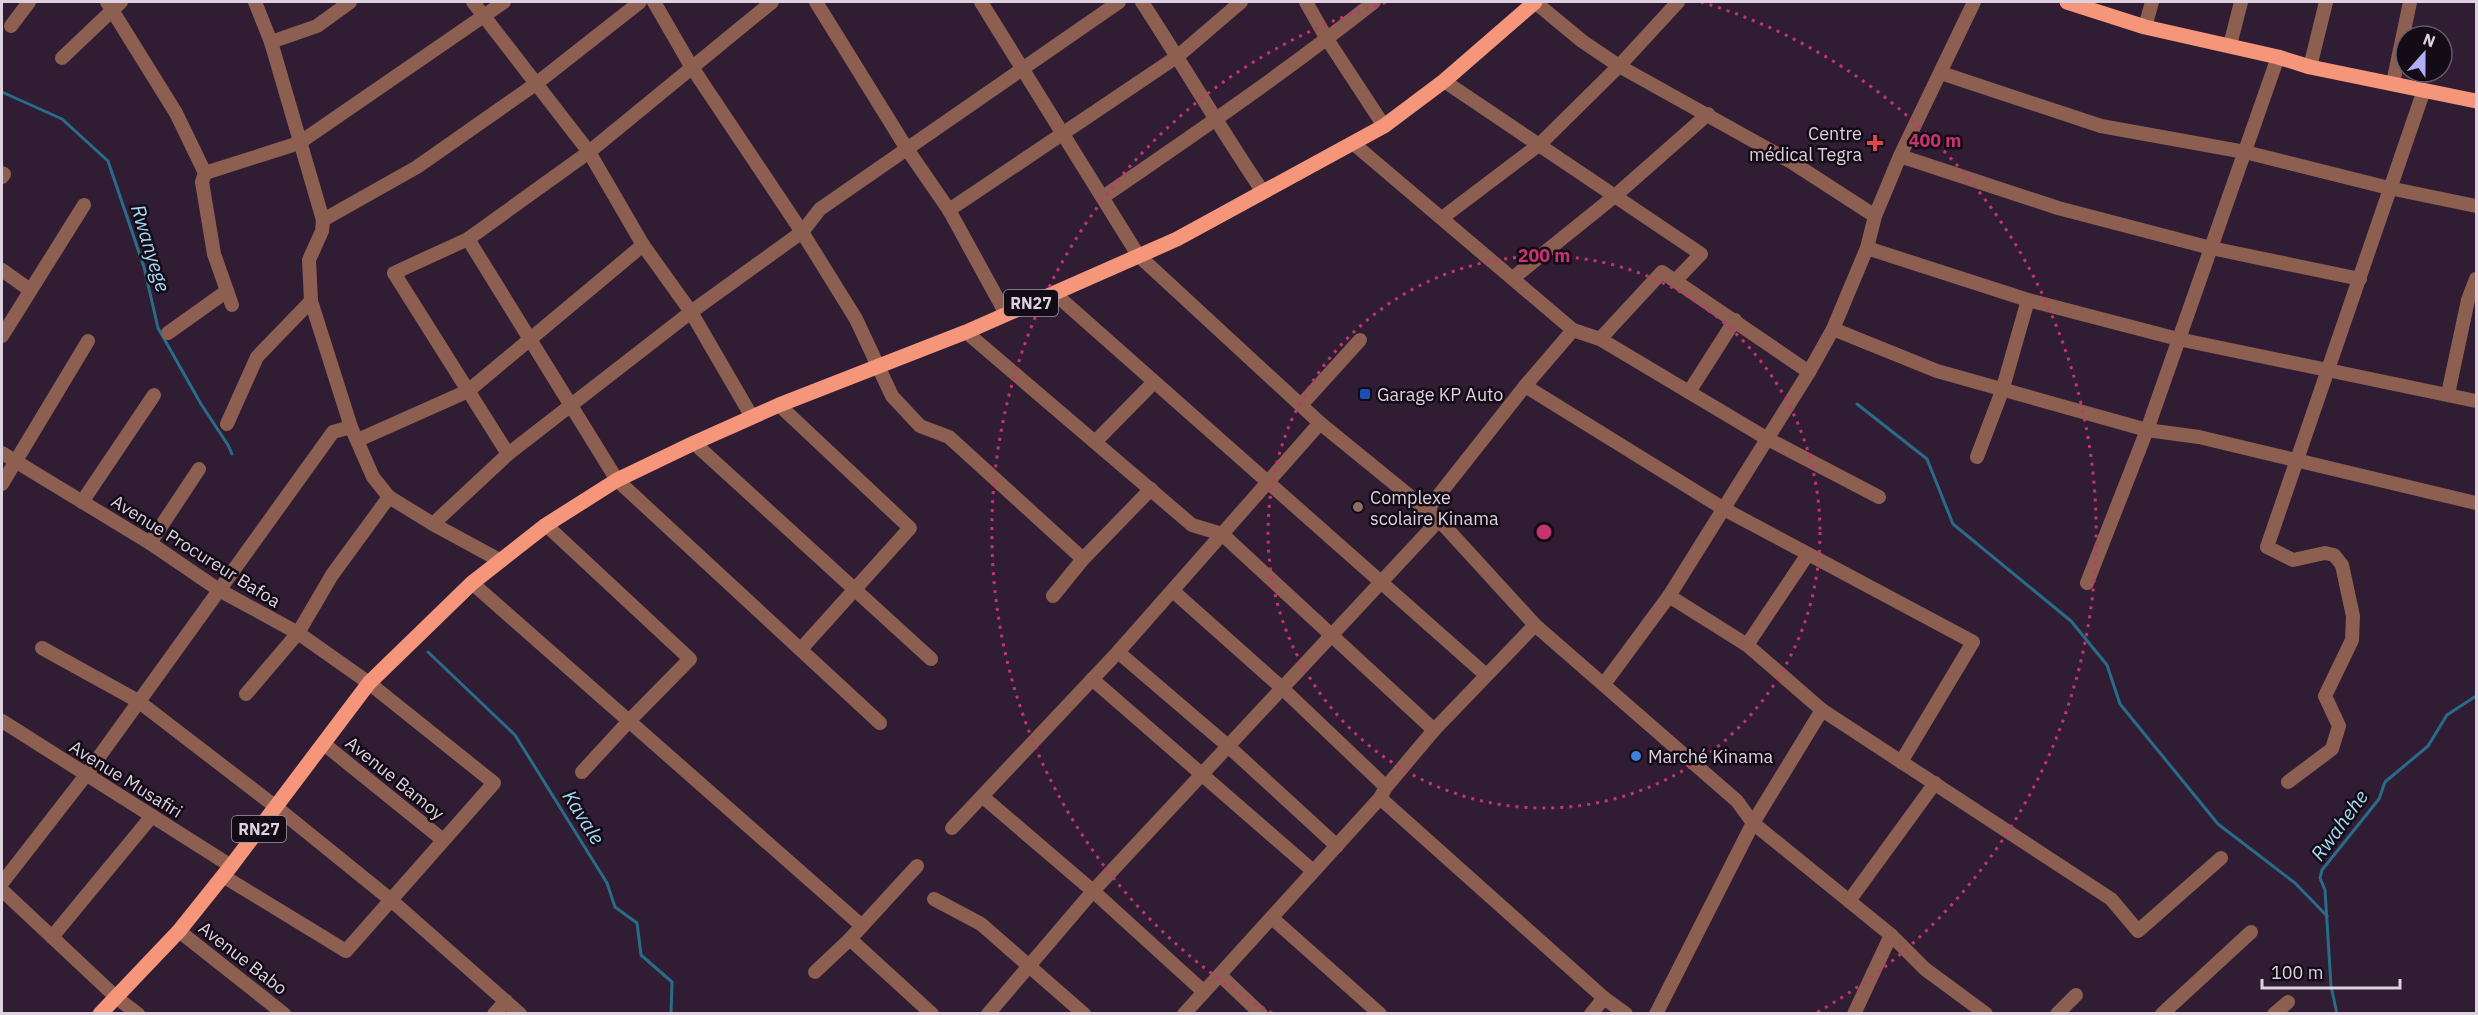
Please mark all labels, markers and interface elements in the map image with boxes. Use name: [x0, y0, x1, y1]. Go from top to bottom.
north arrow: [2394, 24, 2454, 84]
text: N: [2420, 29, 2438, 51]
place label: Centre médical Tegra: [1749, 122, 1862, 166]
text: 400 m: [1909, 129, 1961, 152]
marker: Centre médical Tegra: [1866, 134, 1884, 152]
water label: Rwanyege: [125, 201, 177, 295]
text: 200 m: [1518, 244, 1570, 267]
road number: RN27: [1004, 290, 1058, 316]
place label: Garage KP Auto: [1377, 383, 1503, 406]
marker: Garage KP Auto: [1358, 387, 1372, 401]
place label: Complexe scolaire Kinama: [1370, 486, 1499, 530]
street label: Avenue Procureur Bafoa: [107, 490, 285, 613]
marker: Complexe scolaire Kinama: [1351, 500, 1365, 514]
centre of rings: [1534, 522, 1554, 542]
street label: Avenue Bamoy: [341, 731, 449, 825]
street label: Avenue Musafiri: [65, 735, 187, 823]
place label: Marché Kinama: [1648, 745, 1774, 768]
marker: Marché Kinama: [1629, 749, 1643, 763]
water label: Rwahehe: [2304, 784, 2374, 866]
water label: Kavale: [557, 785, 611, 849]
road number: RN27: [232, 816, 286, 842]
street label: Avenue Babo: [194, 916, 292, 1000]
scale bar: [2262, 952, 2400, 990]
text: 100 m: [2271, 961, 2323, 984]

